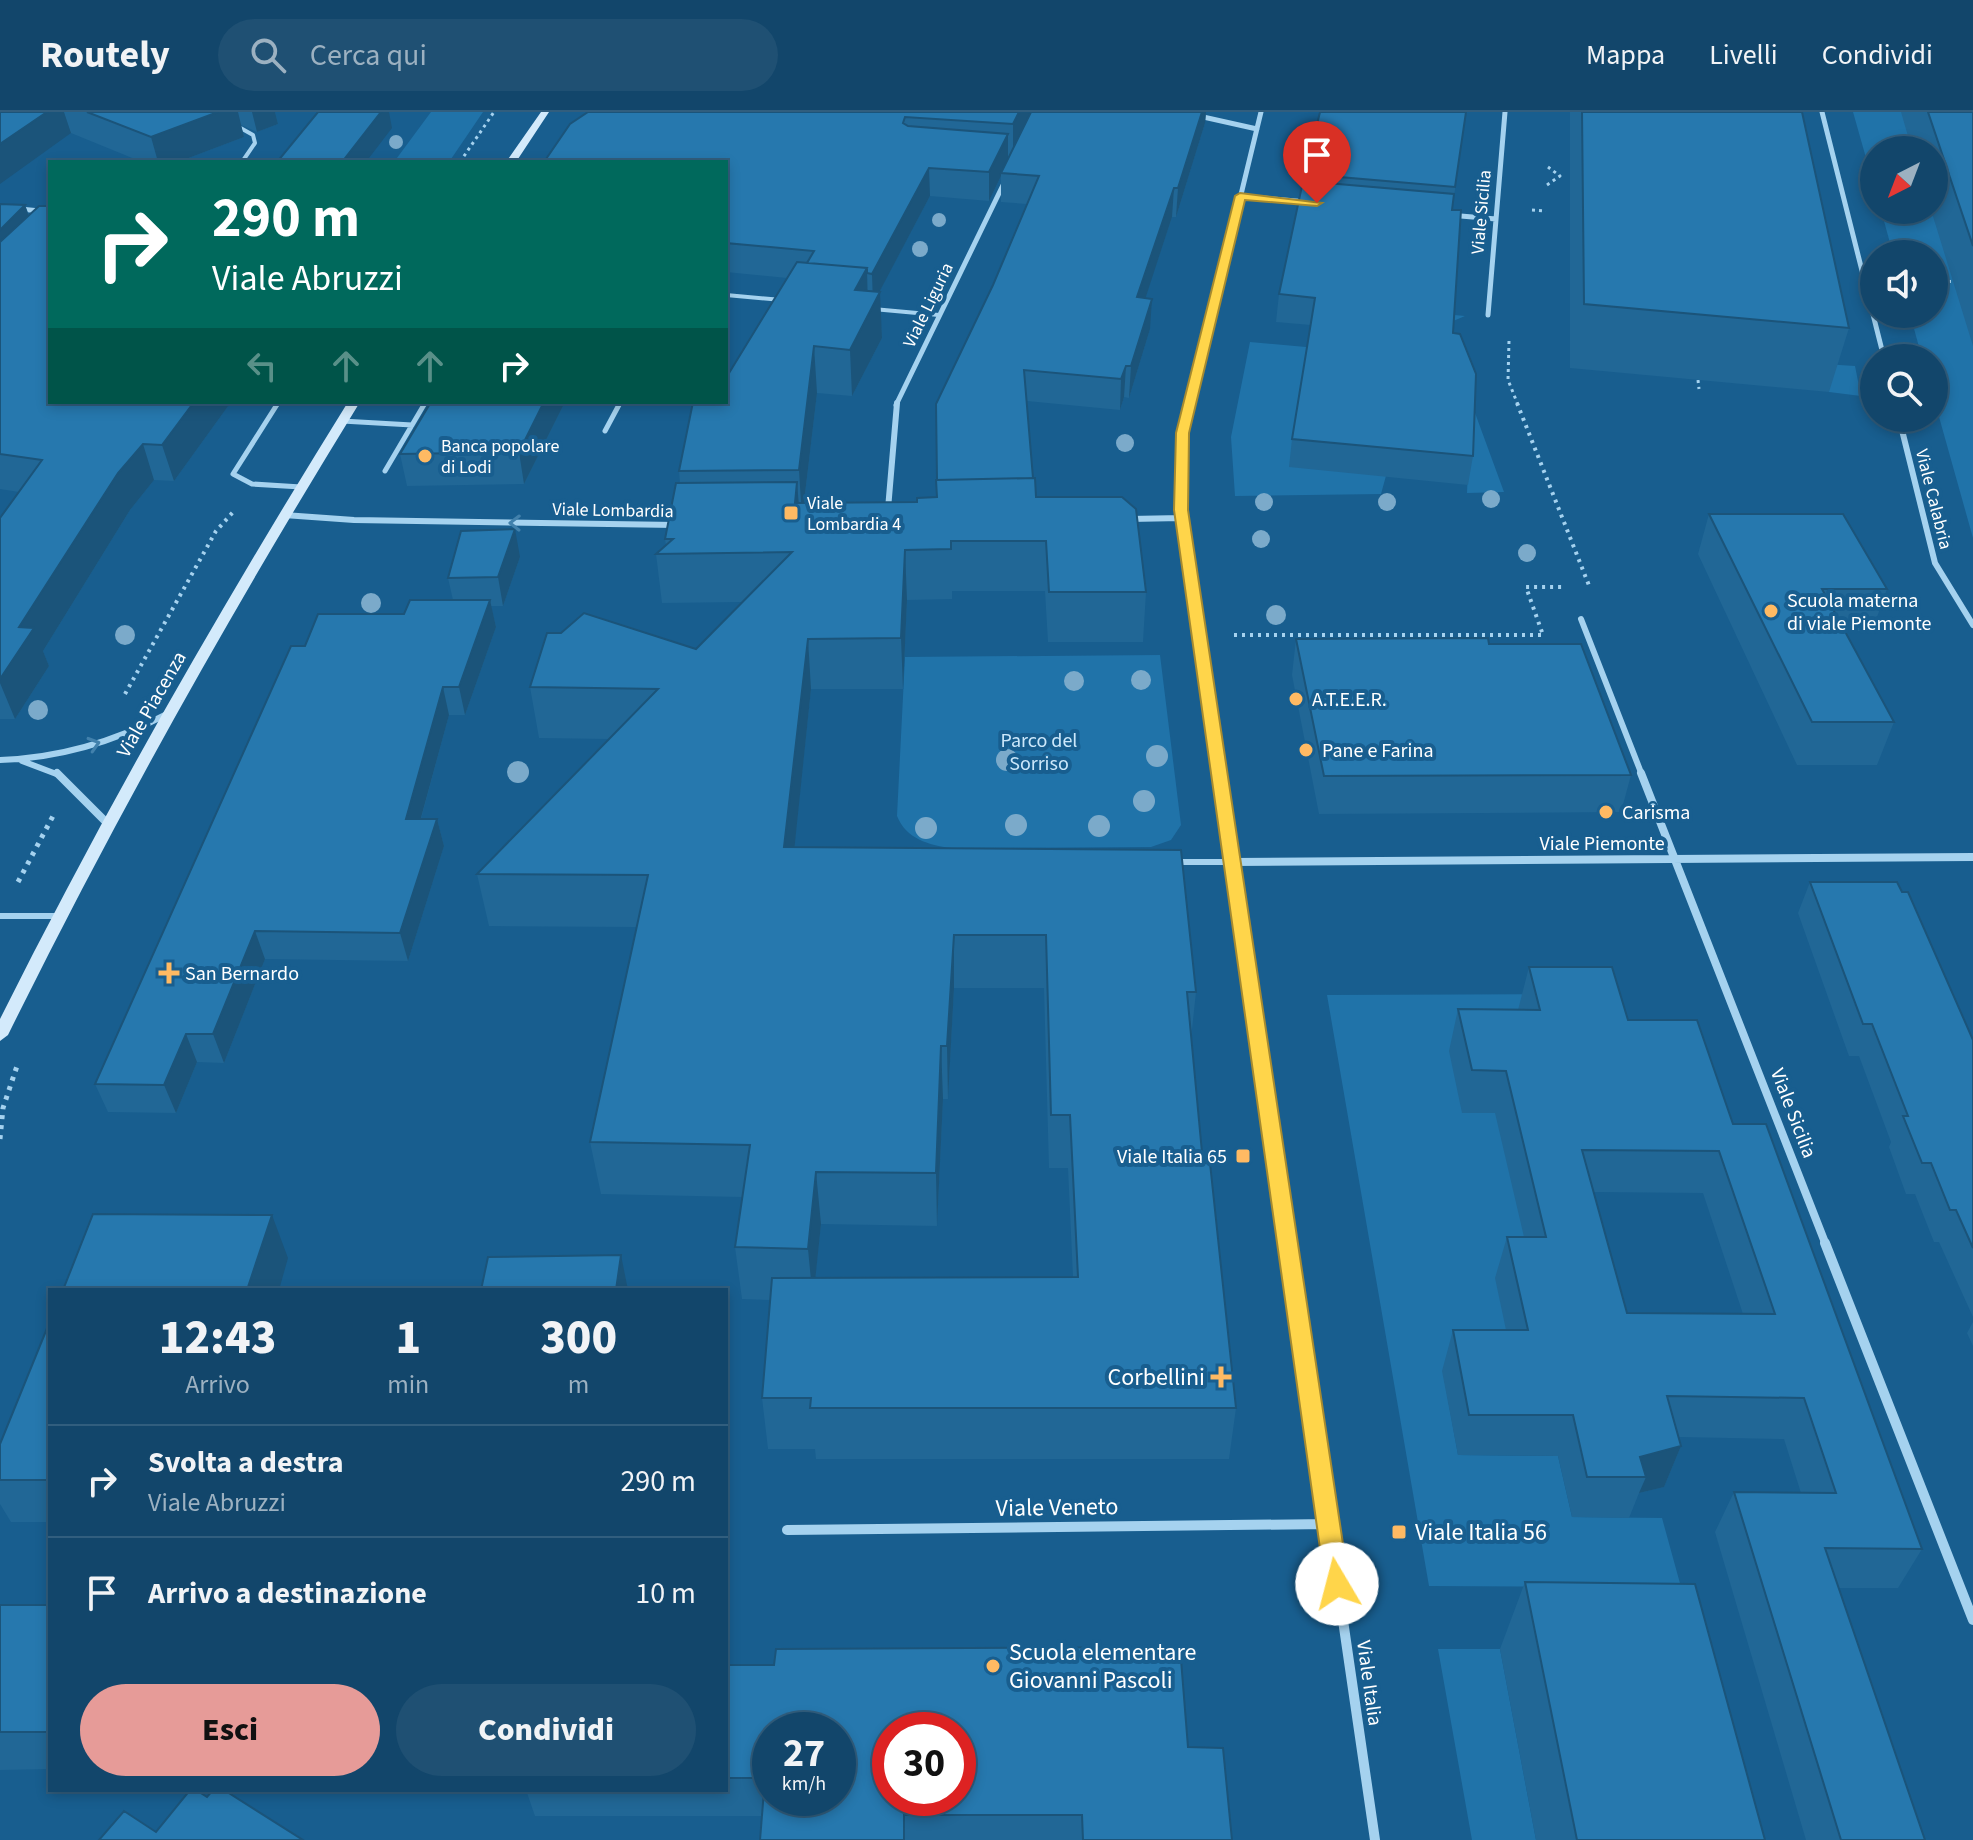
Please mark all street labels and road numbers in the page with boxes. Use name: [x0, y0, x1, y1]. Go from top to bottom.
street label: Viale Sicilia: [1465, 169, 1498, 255]
street label: Viale Liguria: [897, 259, 960, 352]
street label: Viale Calabria: [1909, 446, 1958, 552]
street label: Viale Lombardia: [552, 497, 674, 524]
street label: Viale Piacenza: [110, 646, 194, 763]
street label: Viale Piemonte: [1539, 830, 1665, 858]
street label: Viale Sicilia: [1763, 1064, 1823, 1162]
street label: Viale Veneto: [995, 1489, 1119, 1526]
street label: Viale Italia: [1349, 1639, 1389, 1728]

